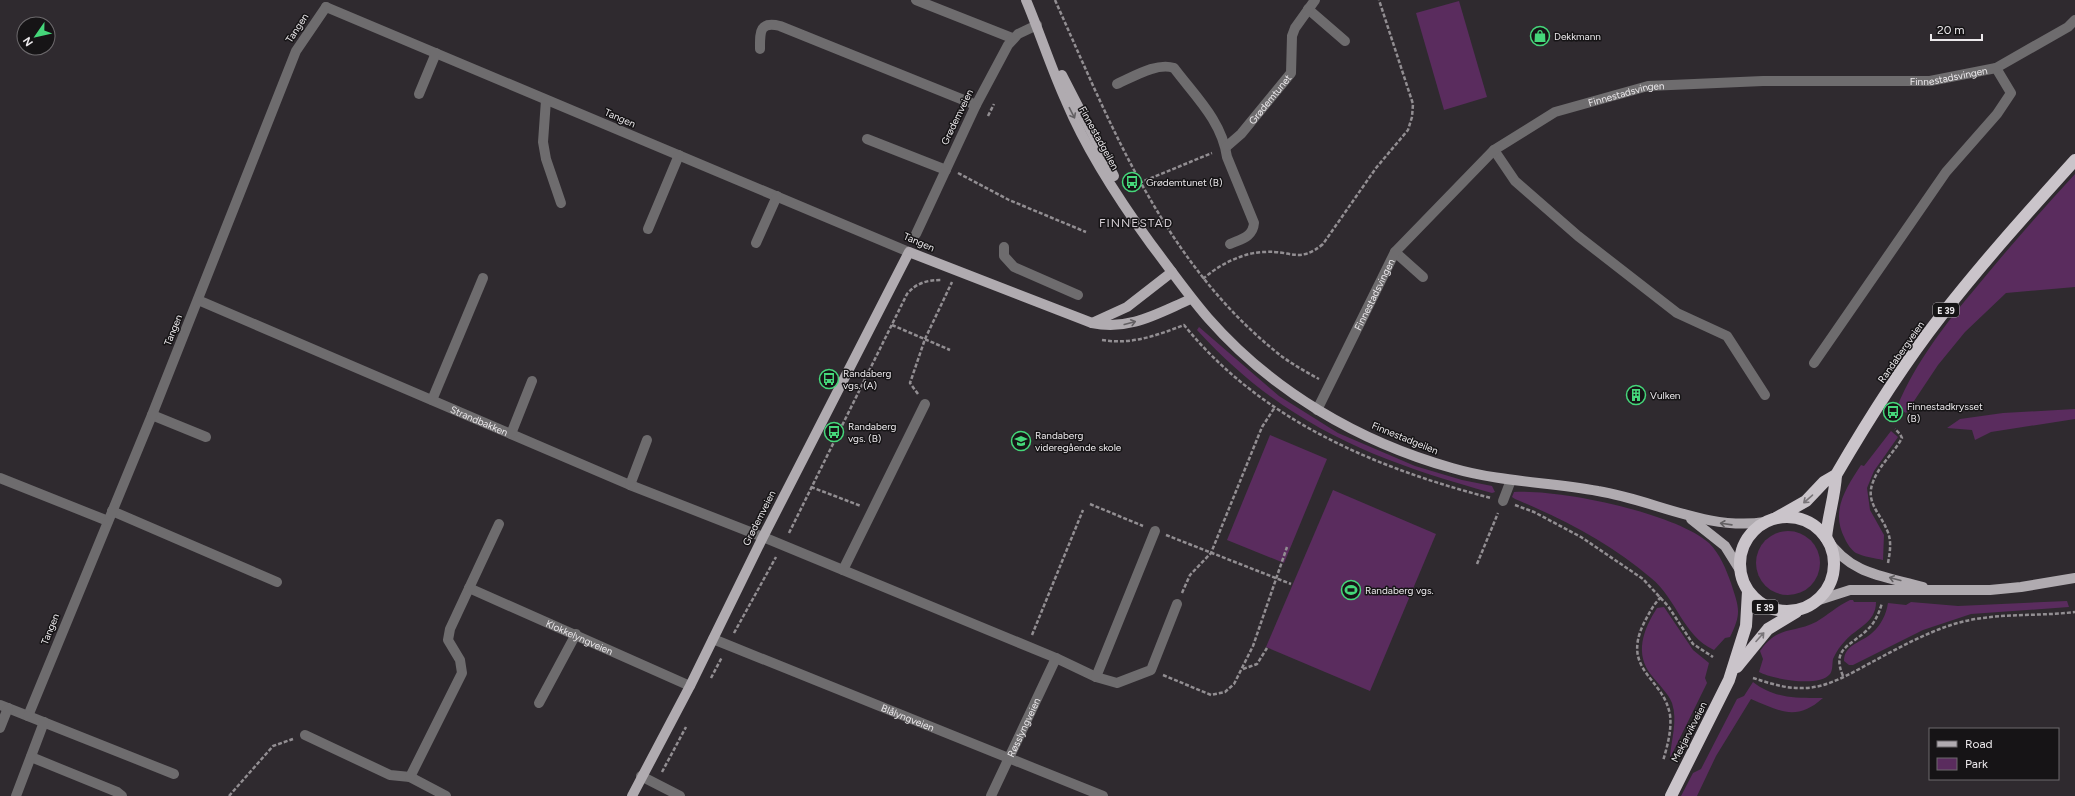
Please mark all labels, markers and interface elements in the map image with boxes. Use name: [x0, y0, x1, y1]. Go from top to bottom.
street label: Tangen: [283, 10, 312, 45]
north arrow: [16, 16, 56, 56]
scale bar: [1931, 16, 1982, 42]
text: 20 m: [1937, 23, 1965, 37]
shop icon: Dekkmann: [1529, 25, 1551, 47]
place label: Dekkmann: [1554, 30, 1601, 43]
text: N: [20, 34, 36, 48]
street label: Finnestadsvingen: [1910, 63, 1989, 88]
street label: Grødemtunet: [1245, 71, 1294, 127]
street label: Finnestadsvingen: [1586, 79, 1665, 109]
street label: Grødemveien: [938, 87, 976, 147]
street label: Finnestadgeilen: [1076, 104, 1122, 172]
street label: Tangen: [603, 106, 638, 130]
one-way arrow: [1069, 107, 1076, 119]
bus stop icon: Grødemtunet (B): [1121, 171, 1143, 193]
place label: Grødemtunet (B): [1146, 176, 1222, 189]
district label: FINNESTAD: [1099, 216, 1173, 230]
street label: Tangen: [902, 230, 937, 254]
street label: Finnestadsvingen: [1351, 256, 1398, 332]
road number: E 39: [1933, 303, 1959, 317]
street label: Tangen: [161, 312, 185, 348]
street label: Randabergveien: [1875, 318, 1927, 385]
one-way arrow: [1124, 319, 1137, 326]
place label: Randaberg vgs. (A): [843, 367, 892, 392]
bus stop icon: Randaberg vgs. (A): [818, 368, 840, 390]
building icon: Vulken: [1625, 384, 1647, 406]
place label: Vulken: [1650, 389, 1681, 402]
place label: Finnestadkrysset (B): [1907, 400, 1983, 425]
bus stop icon: Finnestadkrysset (B): [1882, 401, 1904, 423]
street label: Strandbakken: [448, 402, 511, 439]
street label: Finnestadgeilen: [1370, 419, 1441, 457]
place label: Randaberg vgs. (B): [848, 420, 897, 445]
bus stop icon: Randaberg vgs. (B): [823, 421, 845, 443]
place label: Randaberg videregående skole: [1035, 429, 1122, 454]
school or university icon: Randaberg videregående skole: [1010, 430, 1032, 452]
street label: Grødemveien: [739, 488, 779, 548]
one-way arrow: [1802, 495, 1813, 504]
one-way arrow: [1720, 520, 1733, 528]
one-way arrow: [1889, 575, 1902, 583]
sports icon: Randaberg vgs.: [1340, 579, 1362, 601]
place label: Randaberg vgs.: [1365, 584, 1434, 597]
road number: E 39: [1752, 600, 1778, 614]
street label: Tangen: [38, 611, 62, 647]
street label: Klokkelyngveien: [544, 616, 616, 658]
one-way arrow: [1756, 632, 1765, 643]
street label: Røsslyngveien: [1004, 695, 1043, 759]
street label: Mekjarvikveien: [1668, 699, 1710, 764]
street label: Blålyngveien: [879, 701, 937, 734]
legend: [1929, 728, 2059, 780]
text: Road: [1965, 737, 1993, 751]
text: Park: [1965, 757, 1988, 771]

